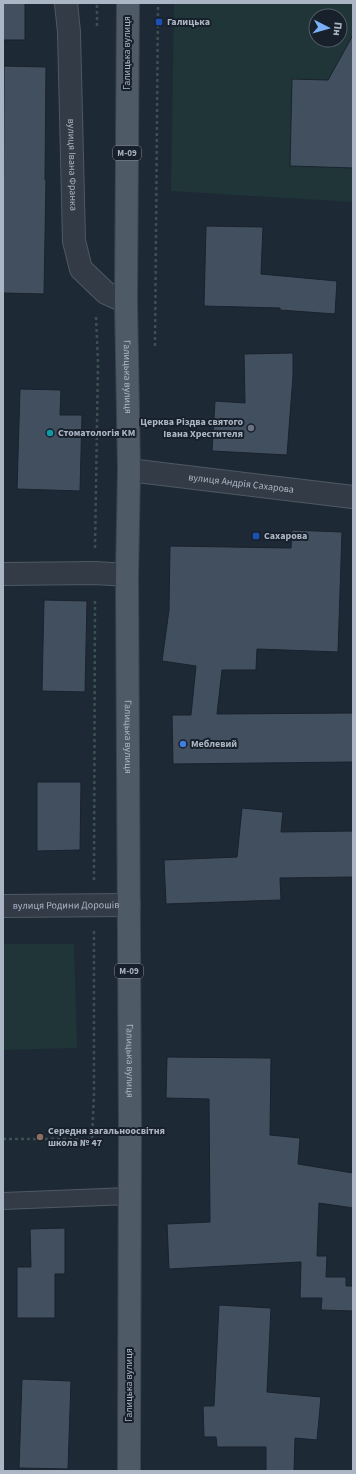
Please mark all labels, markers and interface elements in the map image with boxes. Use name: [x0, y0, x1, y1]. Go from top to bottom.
north arrow: [308, 8, 348, 48]
place label: Галицька: [167, 15, 210, 29]
street label: Галицька вулиця: [120, 16, 134, 90]
marker: Галицька: [154, 17, 164, 27]
text: Пн: [329, 21, 346, 37]
street label: вулиця Івана Франка: [64, 119, 80, 211]
road number: М-09: [113, 146, 141, 160]
street label: Галицька вулиця: [120, 340, 135, 414]
place label: Церква Різдва святого Івана Хрестителя: [140, 415, 243, 441]
marker: Церква Різдва святого Івана Хрестителя: [246, 423, 256, 433]
place label: Стоматологія KM: [58, 426, 135, 440]
marker: Стоматологія KM: [45, 428, 55, 438]
street label: вулиця Андрія Сахарова: [188, 470, 295, 497]
place label: Сахарова: [264, 529, 307, 543]
marker: Сахарова: [251, 531, 261, 541]
street label: Галицька вулиця: [121, 700, 135, 774]
place label: Меблевий: [191, 737, 237, 751]
marker: Меблевий: [178, 739, 188, 749]
street label: вулиця Родини Дорошів: [13, 898, 119, 913]
road number: М-09: [115, 964, 143, 978]
street label: Галицька вулиця: [122, 1024, 137, 1098]
place label: Середня загальноосвітня школа № 47: [48, 1124, 165, 1150]
marker: Середня загальноосвітня школа № 47: [35, 1132, 45, 1142]
street label: Галицька вулиця: [122, 1348, 136, 1422]

